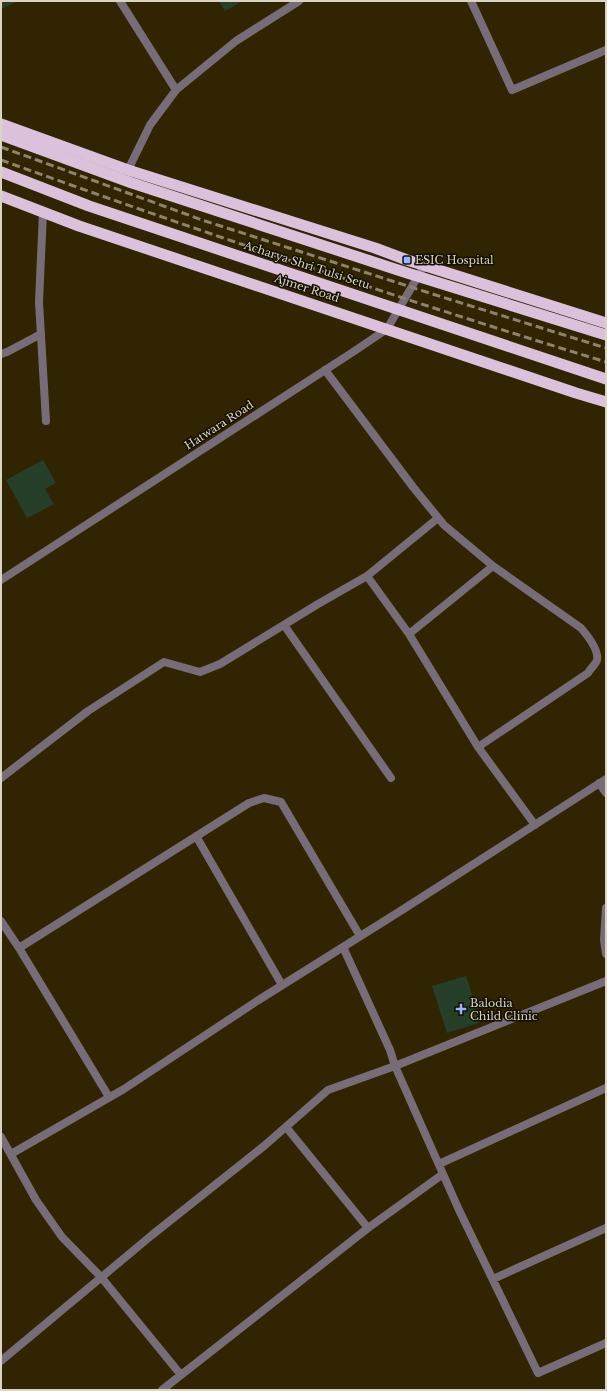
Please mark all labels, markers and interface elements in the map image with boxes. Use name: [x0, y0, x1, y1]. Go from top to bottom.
street label: Acharya Shri Tulsi Setu: [241, 238, 372, 292]
place label: ESIC Hospital: [415, 253, 494, 267]
marker: ESIC Hospital: [402, 255, 412, 265]
street label: Ajmer Road: [272, 271, 342, 305]
street label: Hatwara Road: [182, 397, 257, 453]
place label: Balodia Child Clinic: [470, 996, 538, 1023]
marker: Balodia Child Clinic: [455, 1003, 467, 1015]

